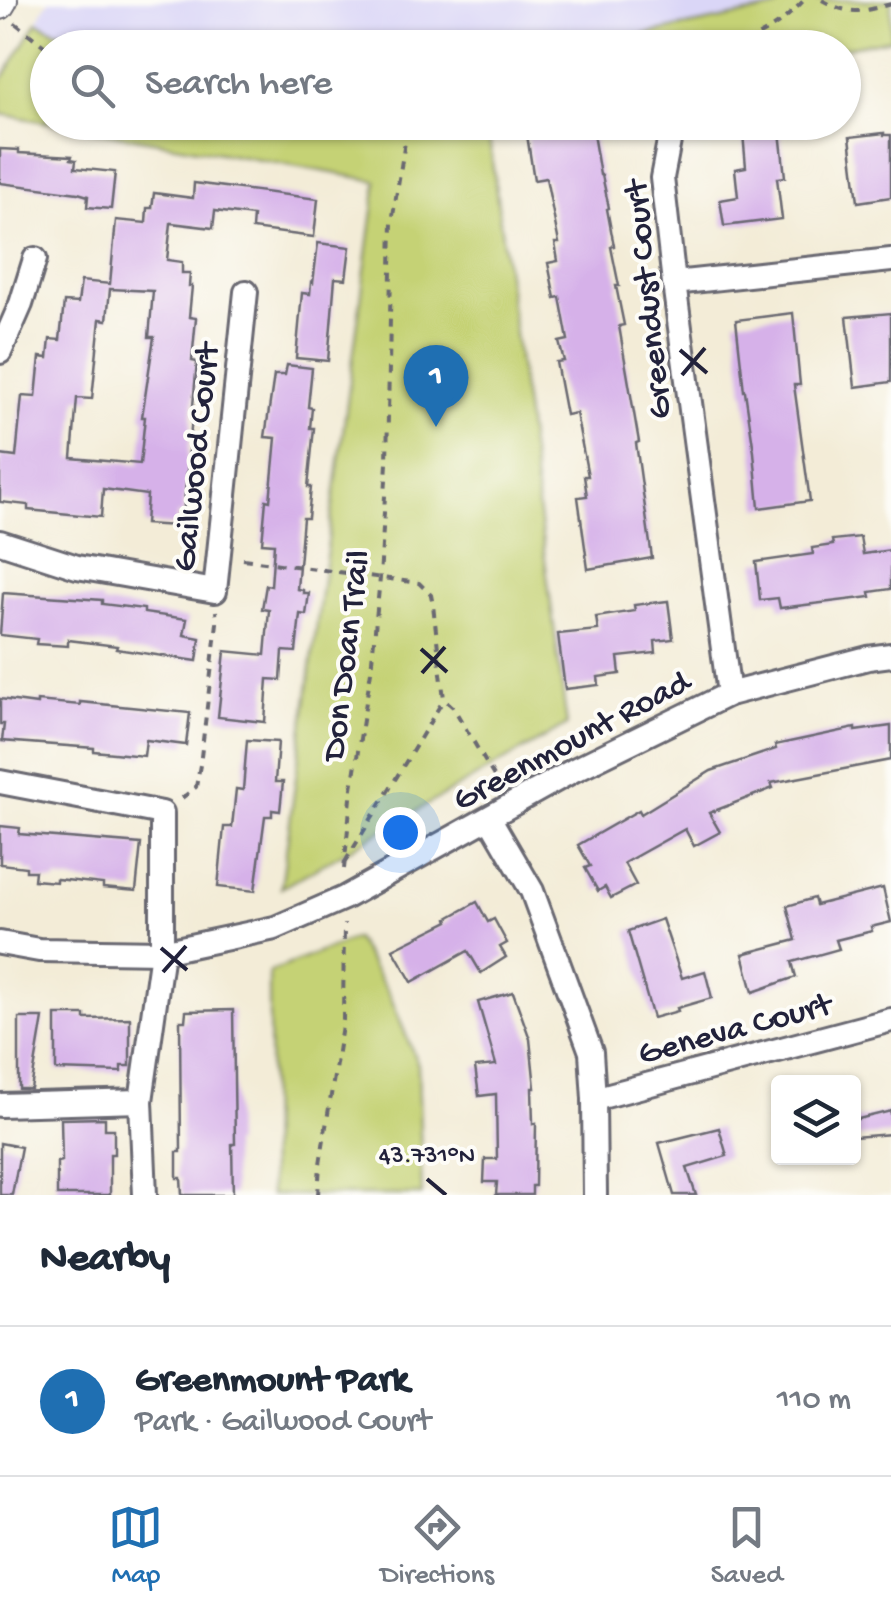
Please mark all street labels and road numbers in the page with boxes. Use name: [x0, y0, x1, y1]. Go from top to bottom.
street label: Greendust Court: [617, 175, 683, 421]
street label: Gailwood Court: [166, 339, 231, 574]
street label: Don Doan Trail: [315, 548, 382, 765]
street label: Greenmount Road: [447, 662, 700, 823]
street label: Geneva Court: [634, 985, 839, 1077]

